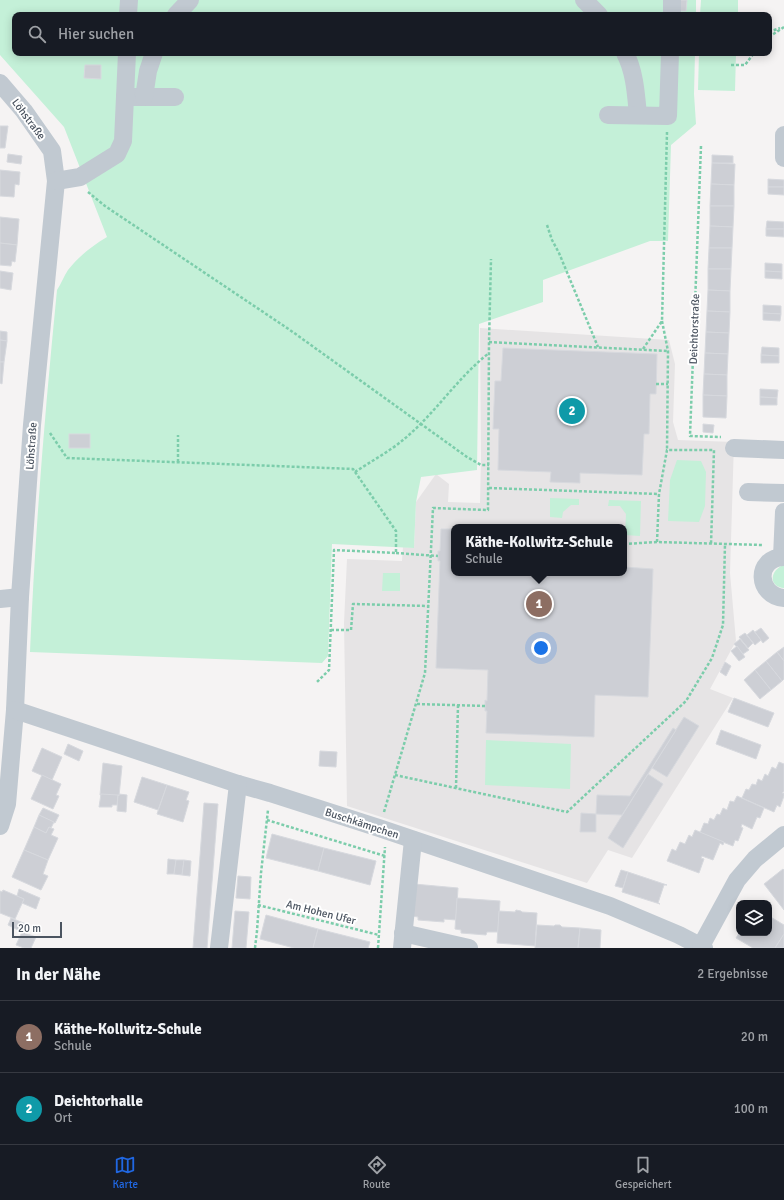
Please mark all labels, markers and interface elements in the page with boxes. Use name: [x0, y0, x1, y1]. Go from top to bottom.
search box: [12, 12, 772, 56]
icon: search: [26, 23, 48, 45]
text: Hier suchen: [58, 25, 134, 43]
street label: Löhstraße: [9, 96, 48, 142]
street label: Deichtorstraße: [687, 293, 702, 365]
pin: 2: [559, 396, 585, 426]
street label: Löhstraße: [23, 422, 40, 470]
popup: [451, 524, 627, 576]
text: Käthe-Kollwitz-Schule: [465, 533, 613, 551]
text: Schule: [465, 551, 503, 567]
pin: 1: [526, 589, 552, 619]
your location: [531, 638, 551, 658]
street label: Buschkämpchen: [323, 805, 400, 842]
street label: Am Hohen Ufer: [285, 898, 357, 927]
map controls: [736, 900, 772, 936]
button: layers: [736, 900, 772, 936]
scale bar: [12, 920, 62, 939]
text: 20 m: [18, 922, 41, 935]
text: In der Nähe: [16, 964, 101, 985]
text: 2 Ergebnisse: [697, 966, 768, 982]
text: Käthe-Kollwitz-Schule: [54, 1020, 202, 1038]
text: 1: [25, 1029, 33, 1045]
text: 20 m: [741, 1029, 768, 1045]
text: Schule: [54, 1038, 92, 1054]
text: Deichtorhalle: [54, 1092, 143, 1110]
text: 2: [25, 1101, 33, 1117]
text: 100 m: [734, 1101, 768, 1117]
text: Ort: [54, 1110, 72, 1126]
tab: Karte: [112, 1154, 138, 1191]
tab: Route: [363, 1154, 390, 1191]
tab: Gespeichert: [615, 1154, 672, 1191]

